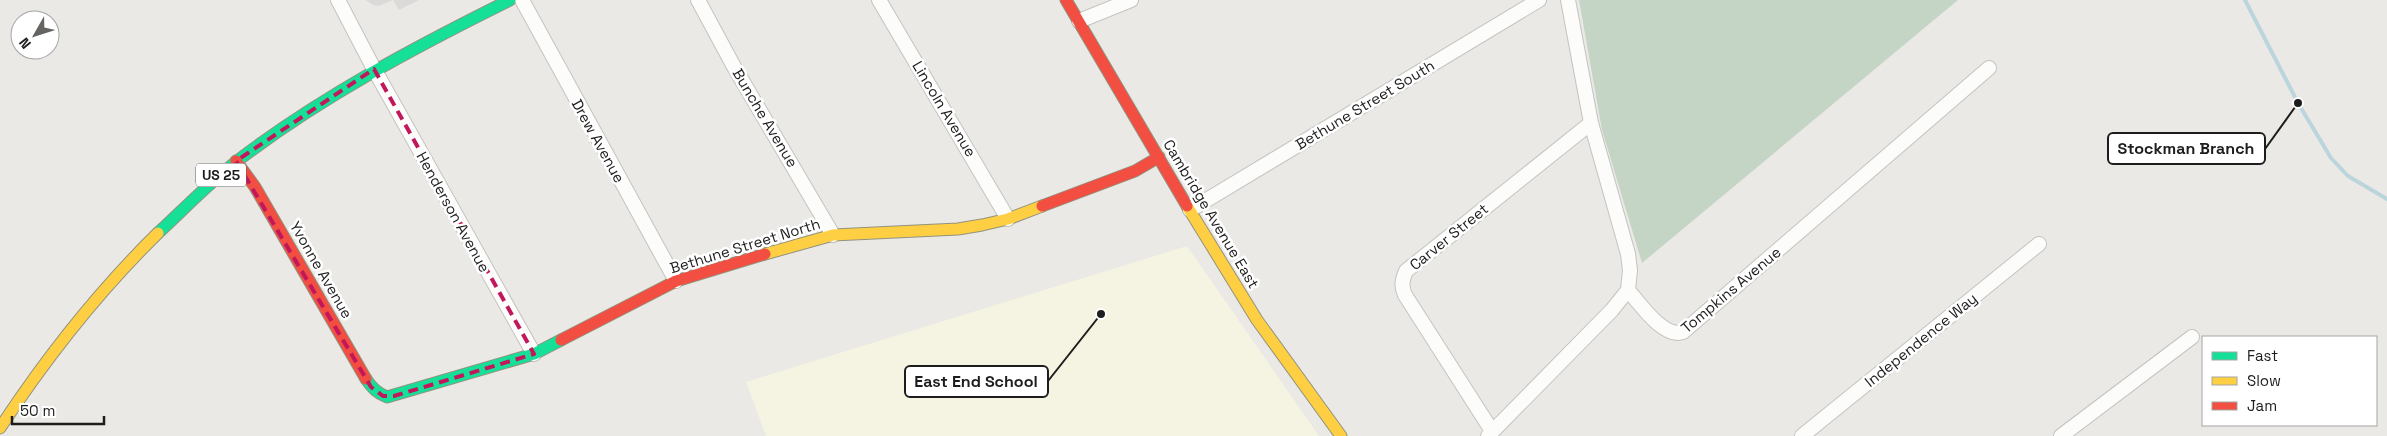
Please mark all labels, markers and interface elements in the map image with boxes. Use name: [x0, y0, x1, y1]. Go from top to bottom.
north arrow: [10, 10, 60, 60]
text: N: [15, 34, 35, 52]
street label: Bethune Street South: [1292, 55, 1438, 154]
street label: Lincoln Avenue: [908, 57, 981, 160]
street label: Bunche Avenue: [728, 65, 802, 171]
street label: Drew Avenue: [568, 96, 629, 186]
callout: Stockman Branch: [2108, 133, 2265, 164]
street label: Cambridge Avenue East: [1159, 136, 1264, 292]
text: Stockman Branch: [2118, 138, 2254, 159]
street label: Henderson Avenue: [412, 148, 495, 275]
road number: US 25: [196, 164, 246, 186]
street label: Carver Street: [1405, 199, 1492, 274]
street label: Bethune Street North: [667, 214, 822, 277]
street label: Yvonne Avenue: [286, 218, 357, 322]
street label: Tompkins Avenue: [1677, 242, 1785, 337]
street label: Independence Way: [1861, 288, 1981, 391]
legend: [2202, 336, 2377, 426]
text: Fast: [2247, 346, 2278, 365]
callout: East End School: [905, 366, 1048, 397]
text: East End School: [914, 371, 1038, 392]
text: Slow: [2247, 371, 2281, 390]
scale bar: [12, 394, 105, 426]
text: Jam: [2247, 396, 2277, 415]
text: 50 m: [20, 401, 55, 420]

